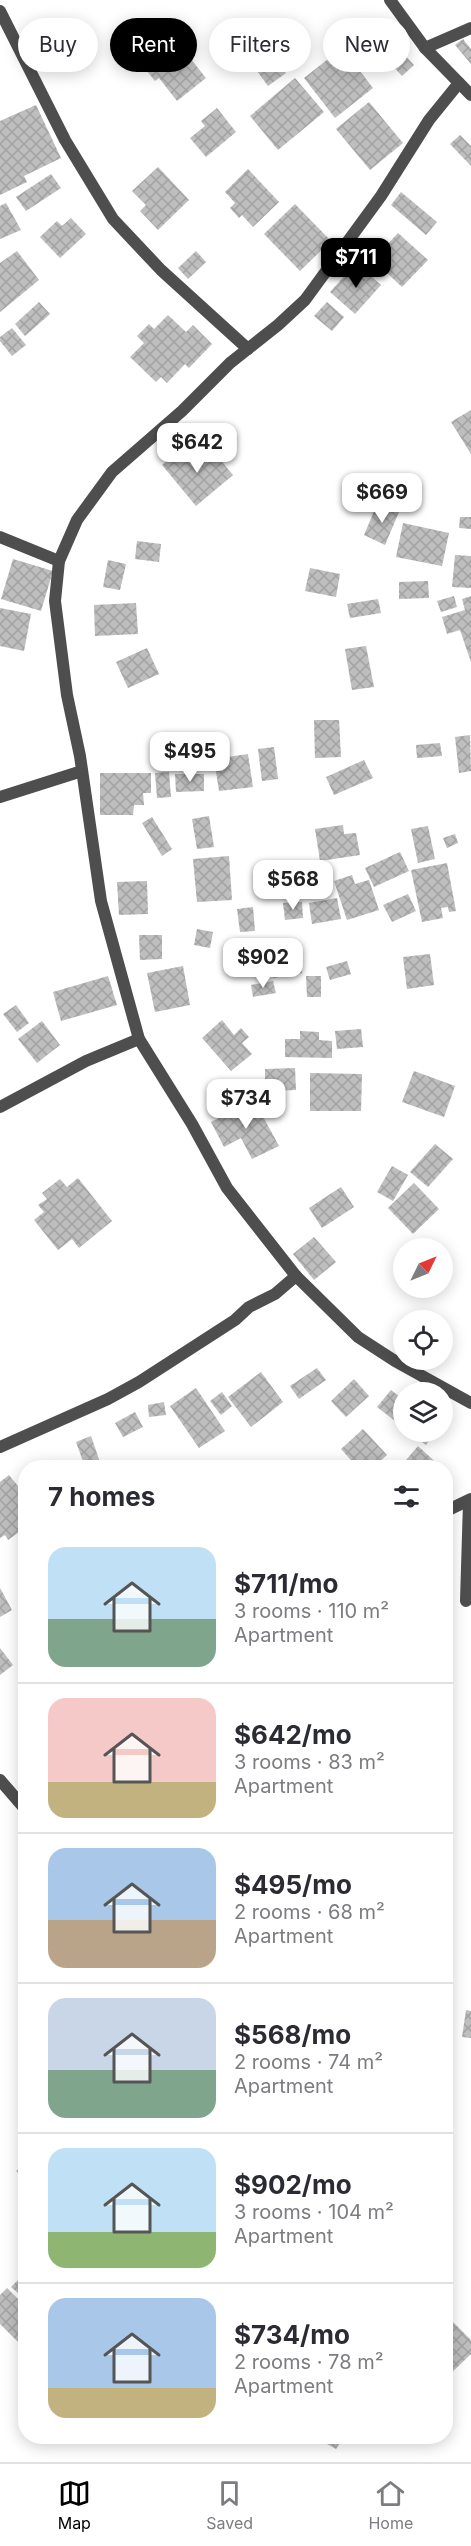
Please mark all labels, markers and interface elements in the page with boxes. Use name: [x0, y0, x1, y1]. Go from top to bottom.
chip: Buy: [18, 18, 98, 72]
chip: Rent: [110, 18, 197, 72]
chip: Filters: [209, 18, 311, 72]
chip: New: [323, 18, 410, 72]
pin: $711: [320, 238, 392, 289]
text: $711: [335, 245, 377, 269]
pin: $642: [161, 423, 233, 474]
text: $642: [171, 430, 223, 454]
pin: $669: [346, 473, 418, 524]
text: $669: [356, 480, 408, 504]
pin: $495: [154, 732, 226, 783]
text: $495: [164, 739, 216, 763]
pin: $568: [257, 860, 329, 911]
text: $568: [267, 867, 319, 891]
pin: $902: [227, 938, 299, 989]
text: $902: [237, 945, 289, 969]
pin: $734: [210, 1079, 282, 1130]
text: $734: [221, 1086, 271, 1110]
north arrow: [393, 1238, 453, 1298]
map controls: [393, 1238, 453, 1442]
button: locate: [393, 1310, 453, 1370]
button: layers: [393, 1382, 453, 1442]
icon: filters: [390, 1480, 423, 1513]
text: 7 homes: [48, 1481, 155, 1512]
text: $711/mo: [234, 1568, 338, 1599]
icon: home: [96, 1571, 168, 1643]
text: 3 rooms · 110 m²: [234, 1599, 389, 1623]
text: Apartment: [234, 1623, 333, 1647]
text: $642/mo: [234, 1719, 352, 1750]
icon: home: [96, 1722, 168, 1794]
text: 3 rooms · 83 m²: [234, 1750, 385, 1774]
text: Apartment: [234, 1774, 333, 1798]
text: $495/mo: [234, 1869, 352, 1900]
icon: home: [96, 1872, 168, 1944]
text: 2 rooms · 68 m²: [234, 1900, 385, 1924]
text: Apartment: [234, 1924, 333, 1948]
text: $568/mo: [234, 2019, 351, 2050]
icon: home: [96, 2022, 168, 2094]
text: 2 rooms · 74 m²: [234, 2050, 383, 2074]
text: Apartment: [234, 2074, 333, 2098]
text: $902/mo: [234, 2169, 352, 2200]
icon: home: [96, 2172, 168, 2244]
text: 3 rooms · 104 m²: [234, 2200, 394, 2224]
text: Apartment: [234, 2224, 333, 2248]
text: $734/mo: [234, 2319, 350, 2350]
icon: home: [96, 2322, 168, 2394]
text: 2 rooms · 78 m²: [234, 2350, 383, 2374]
text: Apartment: [234, 2374, 333, 2398]
tab: Map: [58, 2477, 91, 2533]
tab: Saved: [206, 2477, 253, 2533]
tab: Home: [368, 2477, 413, 2533]

